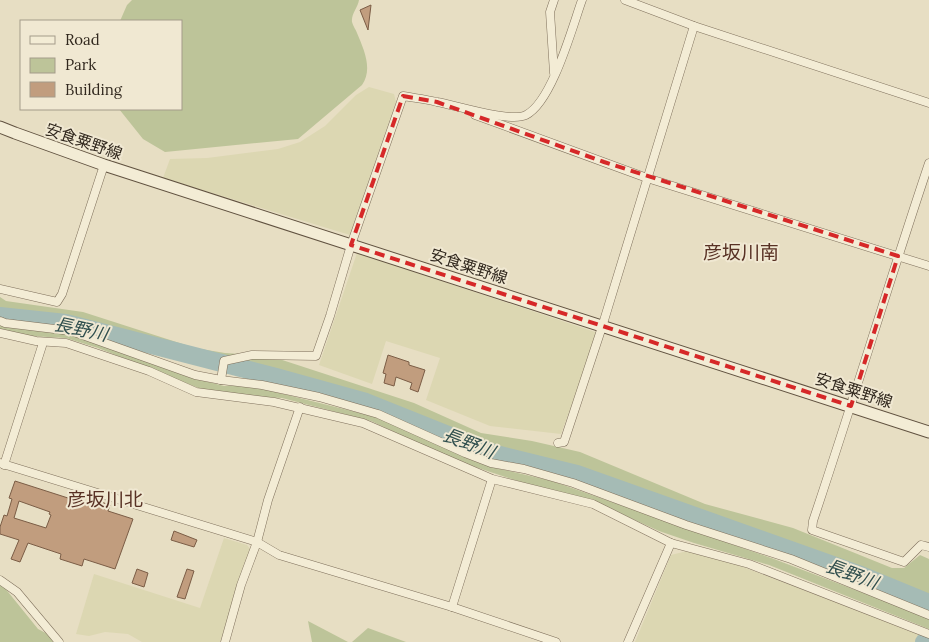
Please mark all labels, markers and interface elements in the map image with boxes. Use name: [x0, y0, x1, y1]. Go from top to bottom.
legend: [20, 20, 182, 110]
text: Road: [65, 30, 100, 49]
text: Park: [65, 55, 96, 74]
text: Building: [65, 80, 123, 99]
street label: 安食粟野線: [43, 119, 125, 163]
district label: 彦坂川南: [703, 240, 779, 264]
street label: 安食粟野線: [428, 244, 510, 288]
water label: 長野川: [52, 312, 112, 346]
street label: 安食粟野線: [813, 368, 895, 412]
water label: 長野川: [440, 423, 500, 464]
district label: 彦坂川北: [67, 487, 143, 511]
water label: 長野川: [823, 554, 883, 595]

